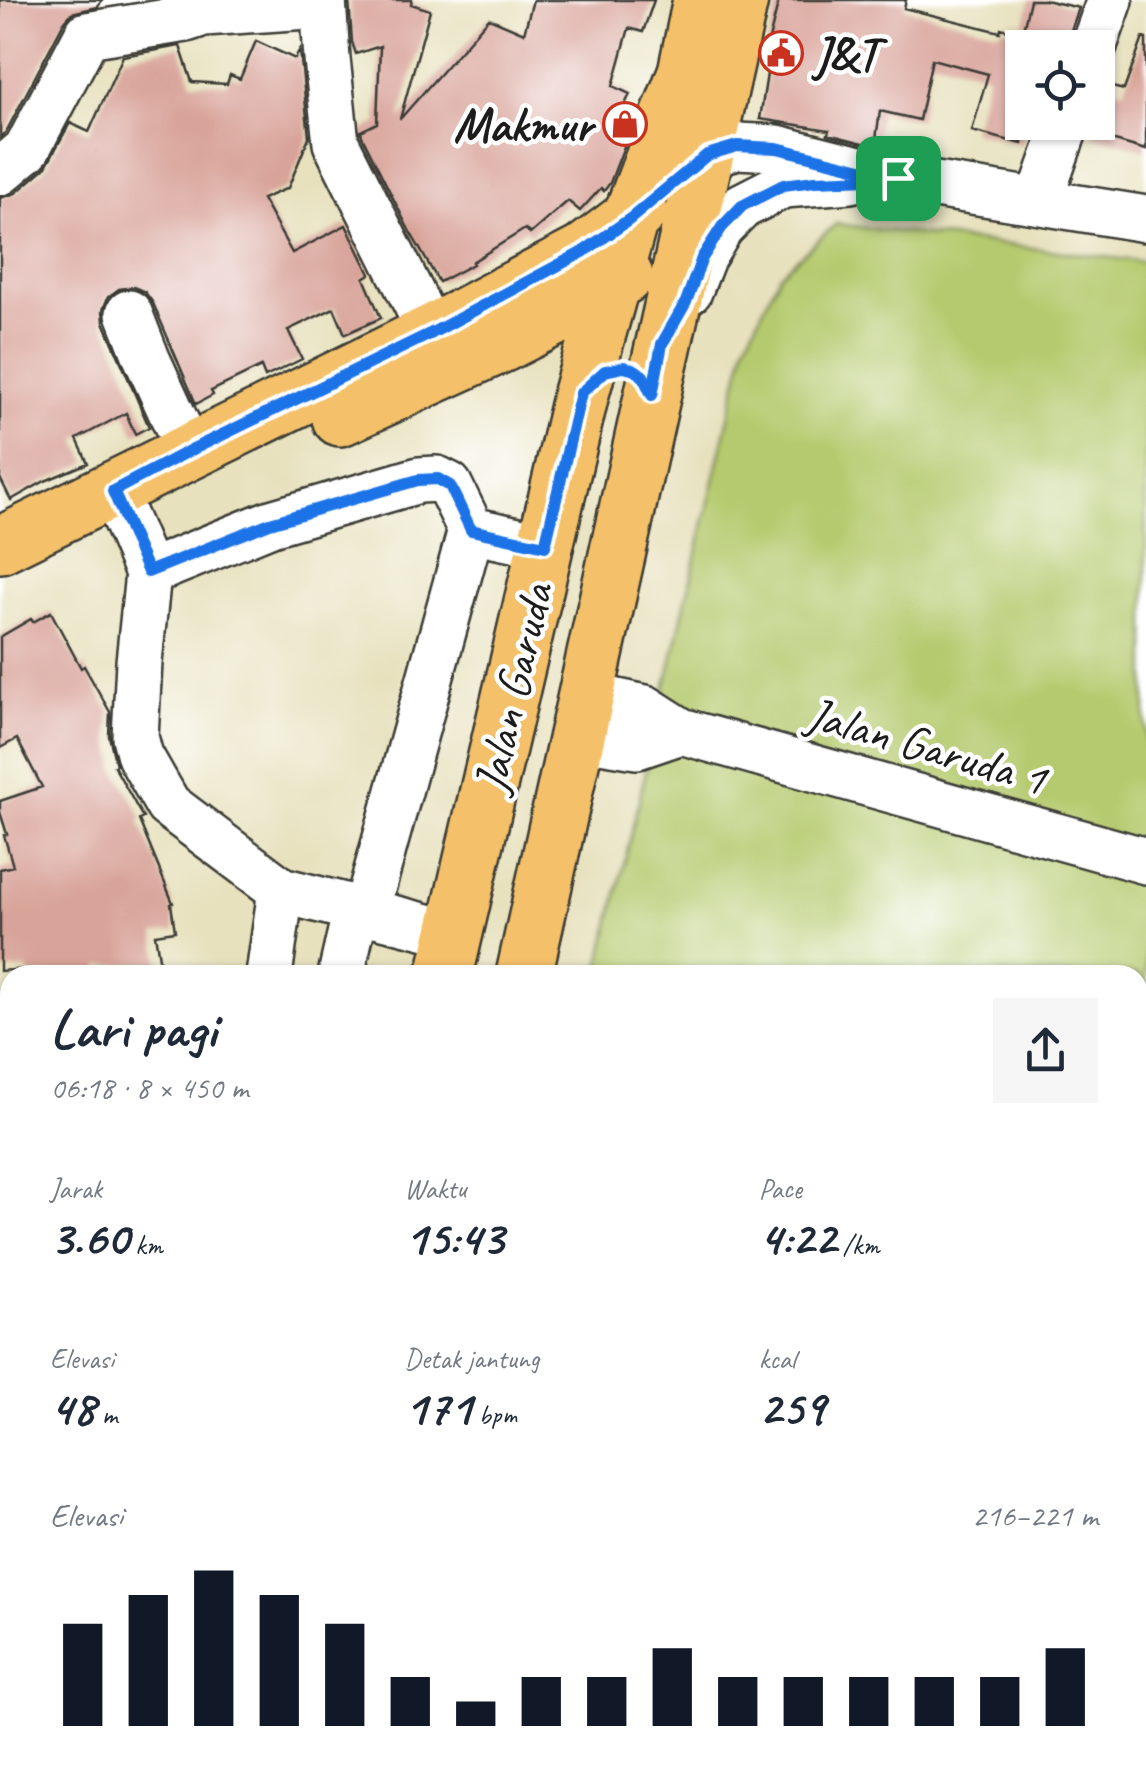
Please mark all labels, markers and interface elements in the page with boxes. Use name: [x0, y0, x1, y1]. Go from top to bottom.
place label: J&T: [811, 24, 888, 84]
public building icon: J&T: [758, 30, 804, 76]
map controls: [1005, 30, 1115, 140]
button: locate: [1005, 30, 1115, 140]
place label: Makmur: [453, 95, 597, 155]
shop icon: Makmur: [602, 101, 648, 147]
pin: [856, 136, 941, 221]
icon: arrive: [871, 151, 926, 206]
street label: Jalan Garuda: [459, 575, 567, 800]
street label: Jalan Garuda 1: [798, 683, 1055, 809]
text: Lari pagi: [50, 994, 217, 1064]
button: share: [993, 998, 1098, 1103]
text: 06:18 · 8 × 450 m: [50, 1067, 248, 1108]
text: Jarak: [50, 1171, 102, 1206]
text: Waktu: [404, 1171, 467, 1206]
text: Pace: [759, 1171, 802, 1206]
text: 3.60: [50, 1206, 128, 1269]
text: 15:43: [404, 1206, 503, 1269]
text: 4:22: [759, 1206, 836, 1269]
text: km: [128, 1227, 163, 1262]
text: /km: [836, 1227, 879, 1262]
text: Elevasi: [50, 1341, 114, 1376]
text: Detak jantung: [404, 1341, 539, 1376]
text: kcal: [759, 1341, 796, 1376]
text: 48: [50, 1376, 95, 1439]
text: 171: [404, 1376, 472, 1439]
text: 259: [759, 1376, 825, 1439]
text: m: [95, 1397, 117, 1432]
text: bpm: [472, 1397, 517, 1432]
text: Elevasi: [50, 1495, 123, 1536]
text: 216–221 m: [972, 1495, 1098, 1536]

